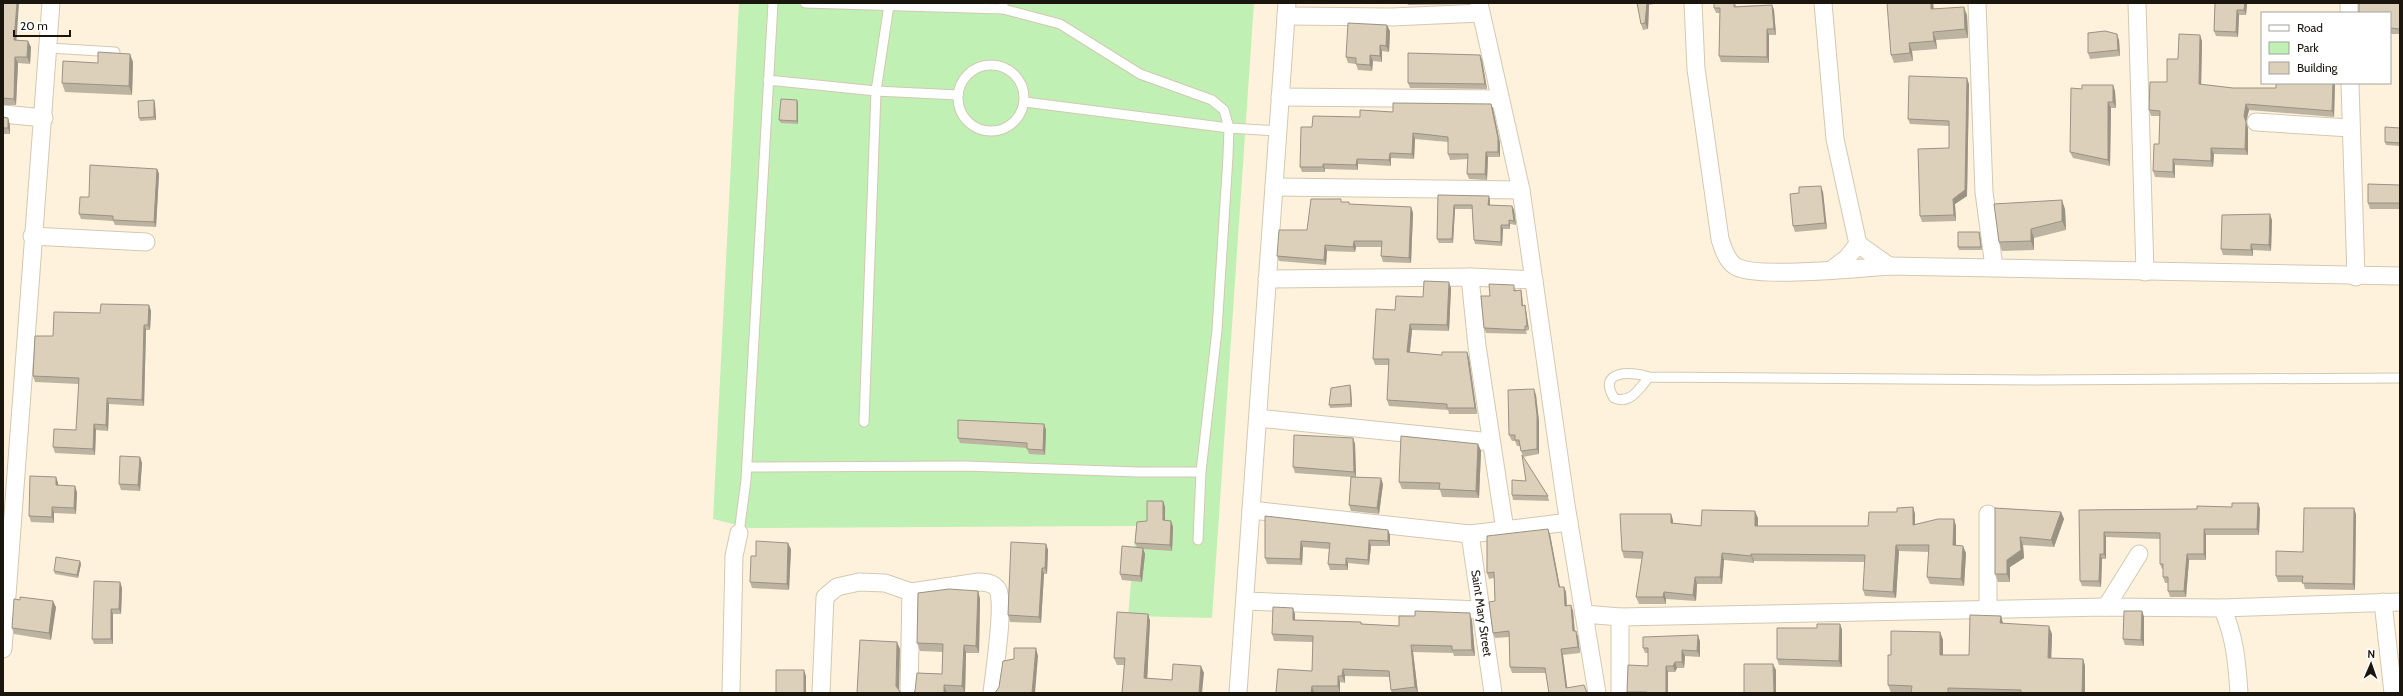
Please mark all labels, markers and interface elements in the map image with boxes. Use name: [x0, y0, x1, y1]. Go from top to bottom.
scale bar: [14, 12, 70, 38]
legend: [2261, 12, 2391, 84]
text: 20 m: [20, 18, 48, 33]
text: Road: [2297, 20, 2323, 35]
text: Park: [2297, 40, 2319, 55]
text: Building: [2297, 60, 2339, 75]
street label: Saint Mary Street: [1468, 569, 1496, 658]
north arrow: [2351, 644, 2391, 684]
text: N: [2367, 647, 2375, 661]

